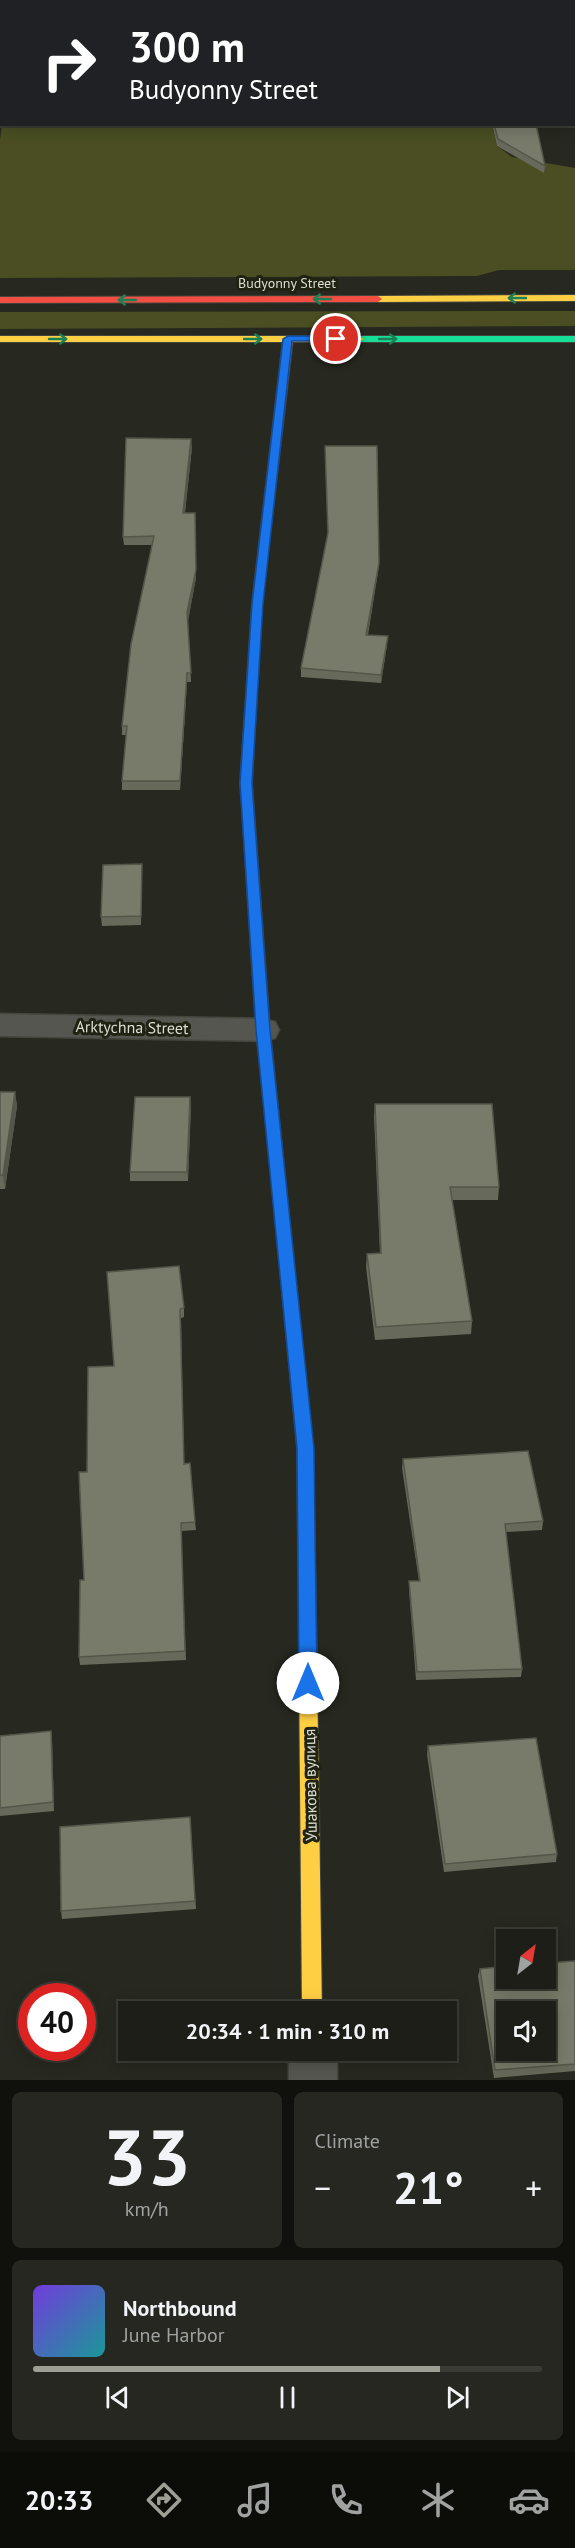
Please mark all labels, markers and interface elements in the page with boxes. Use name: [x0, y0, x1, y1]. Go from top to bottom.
text: 300 m: [129, 19, 245, 74]
icon: right: [30, 24, 108, 102]
text: Budyonny Street: [129, 72, 318, 106]
street label: Budyonny Street: [238, 274, 336, 292]
one-way arrow: [507, 292, 527, 304]
one-way arrow: [312, 293, 332, 305]
one-way arrow: [117, 294, 137, 306]
pin: [310, 313, 361, 364]
icon: arrive: [319, 322, 352, 355]
one-way arrow: [48, 333, 68, 345]
one-way arrow: [243, 333, 263, 345]
one-way arrow: [378, 333, 398, 345]
street label: Arktychna Street: [75, 1016, 189, 1038]
position arrow: [276, 1651, 340, 1715]
street label: Ушакова вулиця: [299, 1729, 321, 1841]
north arrow: [496, 1929, 556, 1989]
map controls: [496, 1929, 556, 2061]
speed limit sign: 40: [18, 1983, 96, 2061]
button: sound: [496, 2001, 556, 2061]
text: 20:34 · 1 min · 310 m: [186, 2017, 389, 2045]
text: 33: [103, 2106, 191, 2207]
text: Climate: [315, 2128, 380, 2154]
text: 21°: [393, 2158, 464, 2216]
text: −: [315, 2166, 331, 2209]
text: +: [525, 2166, 542, 2209]
text: km/h: [125, 2196, 169, 2222]
text: Northbound: [123, 2294, 237, 2322]
text: June Harbor: [123, 2322, 225, 2348]
icon: previous: [101, 2381, 134, 2414]
icon: pause: [271, 2381, 304, 2414]
icon: next: [441, 2381, 474, 2414]
icon: directions: [143, 2479, 185, 2521]
icon: music: [234, 2479, 276, 2521]
icon: phone: [325, 2479, 367, 2521]
icon: climate: [417, 2479, 459, 2521]
icon: car: [508, 2479, 550, 2521]
text: 20:33: [25, 2483, 93, 2517]

